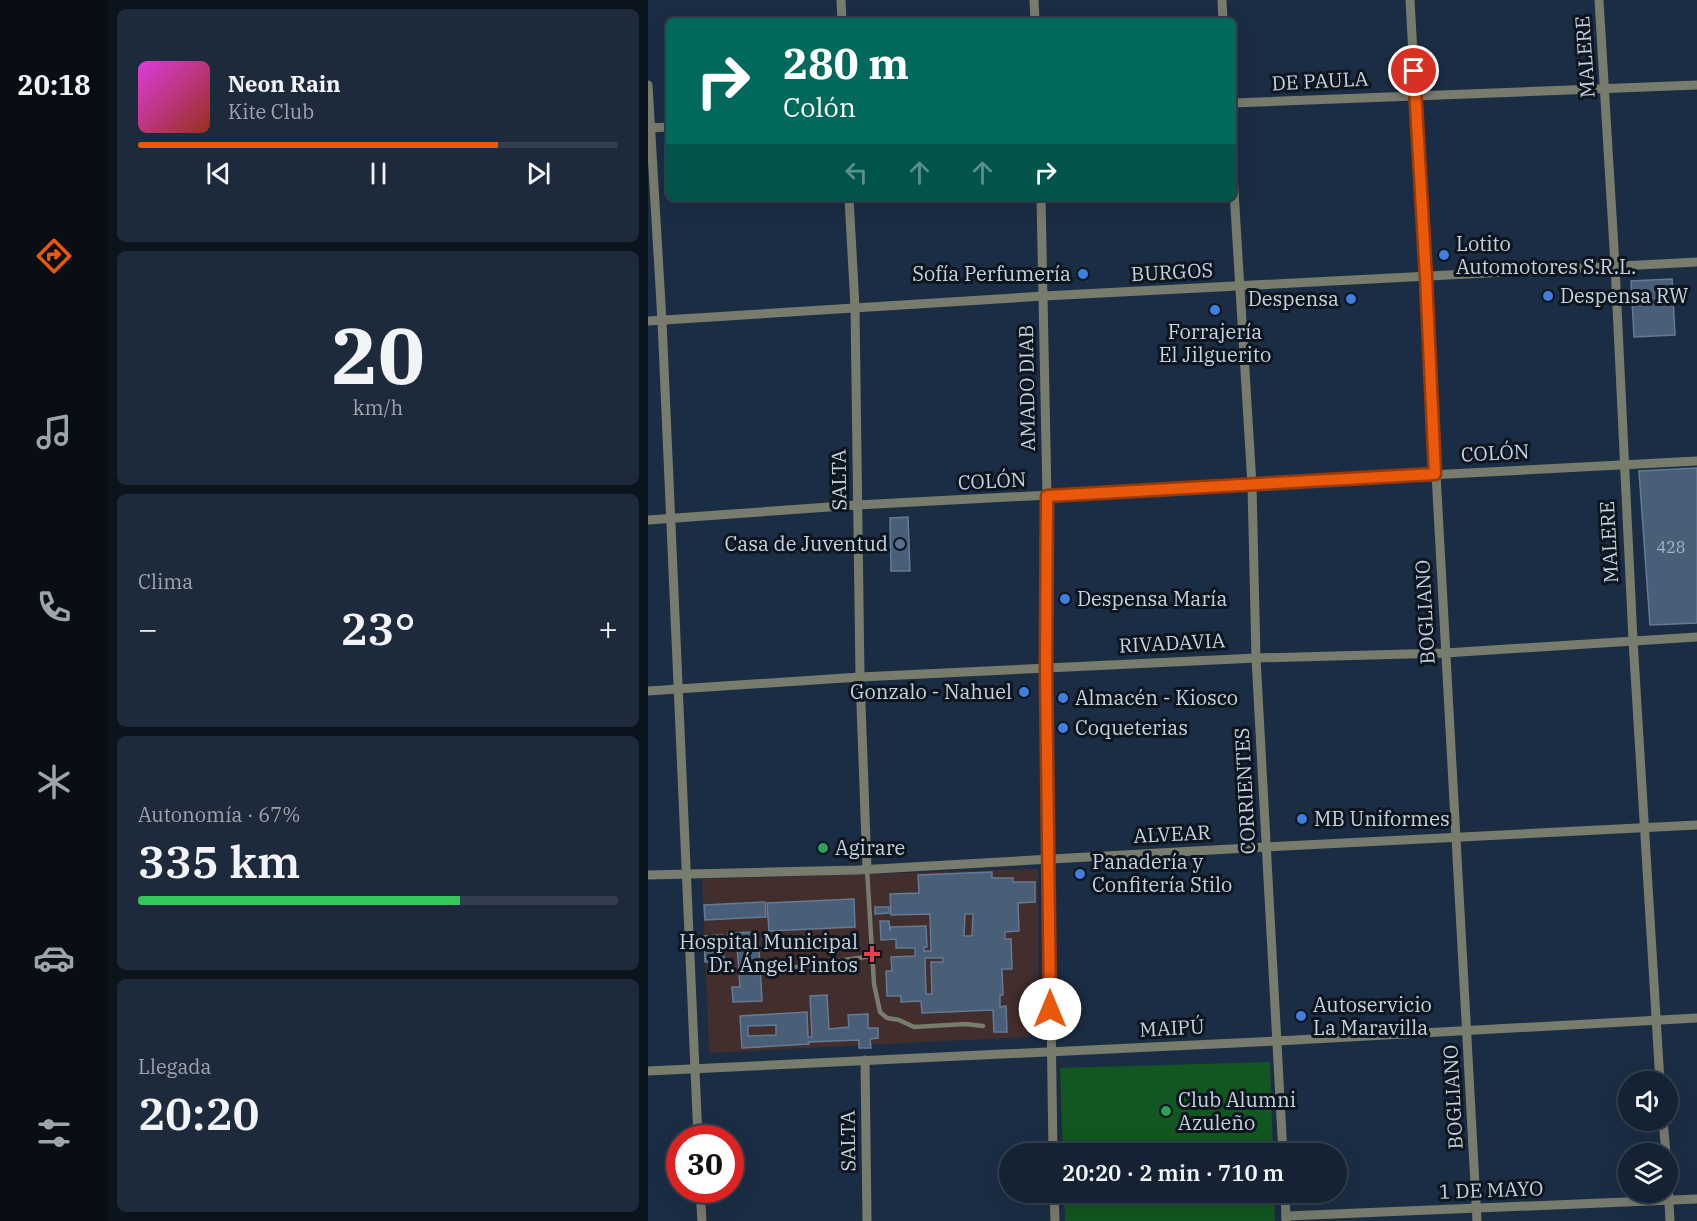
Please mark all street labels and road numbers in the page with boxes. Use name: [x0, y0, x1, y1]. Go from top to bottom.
street label: MALERE: [1568, 15, 1601, 99]
street label: DE PAULA: [1271, 64, 1369, 97]
street label: BURGOS: [1130, 256, 1214, 287]
street label: AMADO DIAB: [1012, 325, 1041, 451]
street label: COLÓN: [1460, 437, 1530, 468]
street label: SALTA: [824, 449, 853, 511]
street label: COLÓN: [957, 465, 1027, 496]
street label: MALERE: [1593, 500, 1624, 584]
street label: BOGLIANO: [1408, 559, 1441, 665]
street label: RIVADAVIA: [1118, 626, 1226, 659]
street label: CORRIENTES: [1228, 727, 1261, 855]
street label: ALVEAR: [1133, 818, 1212, 849]
street label: MAIPÚ: [1139, 1012, 1205, 1043]
street label: BOGLIANO: [1436, 1044, 1469, 1150]
street label: SALTA: [833, 1110, 862, 1172]
street label: 1 DE MAYO: [1438, 1174, 1544, 1205]

